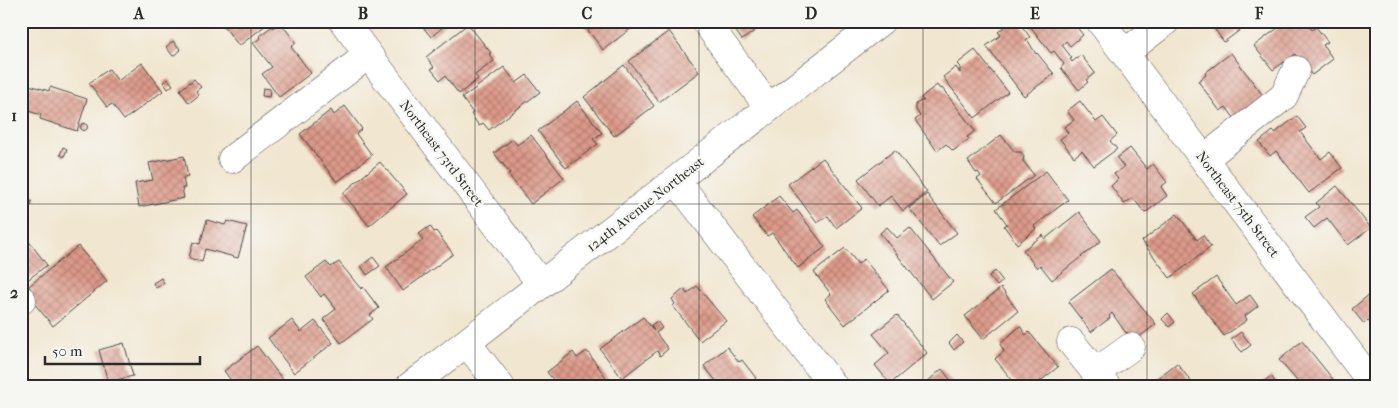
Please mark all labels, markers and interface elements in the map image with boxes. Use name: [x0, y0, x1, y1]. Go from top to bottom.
text: A: [133, 4, 145, 23]
text: B: [358, 4, 368, 23]
text: C: [582, 4, 593, 23]
text: D: [805, 4, 817, 23]
text: E: [1030, 4, 1040, 23]
text: F: [1254, 4, 1264, 23]
street label: Northeast 73rd Street: [396, 97, 487, 210]
text: 1: [11, 106, 17, 125]
street label: Northeast 75th Street: [1192, 148, 1283, 261]
street label: 124th Avenue Northeast: [583, 153, 707, 256]
text: 2: [10, 283, 18, 302]
scale bar: [45, 333, 200, 365]
text: 50 m: [52, 342, 83, 360]

